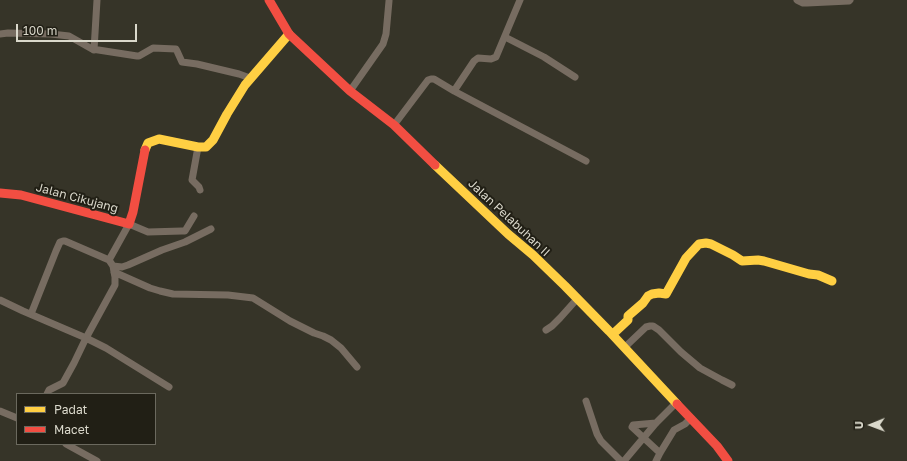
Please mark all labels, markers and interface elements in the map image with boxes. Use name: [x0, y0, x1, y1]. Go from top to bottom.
scale bar: [18, 16, 139, 42]
text: 100 m: [23, 23, 57, 38]
street label: Jalan Pelabuhan II: [465, 176, 553, 260]
street label: Jalan Cikujang: [34, 180, 120, 216]
legend: [16, 393, 156, 445]
text: Padat: [54, 402, 87, 417]
north arrow: [851, 405, 891, 445]
text: U: [852, 421, 865, 429]
text: Macet: [54, 422, 89, 437]

